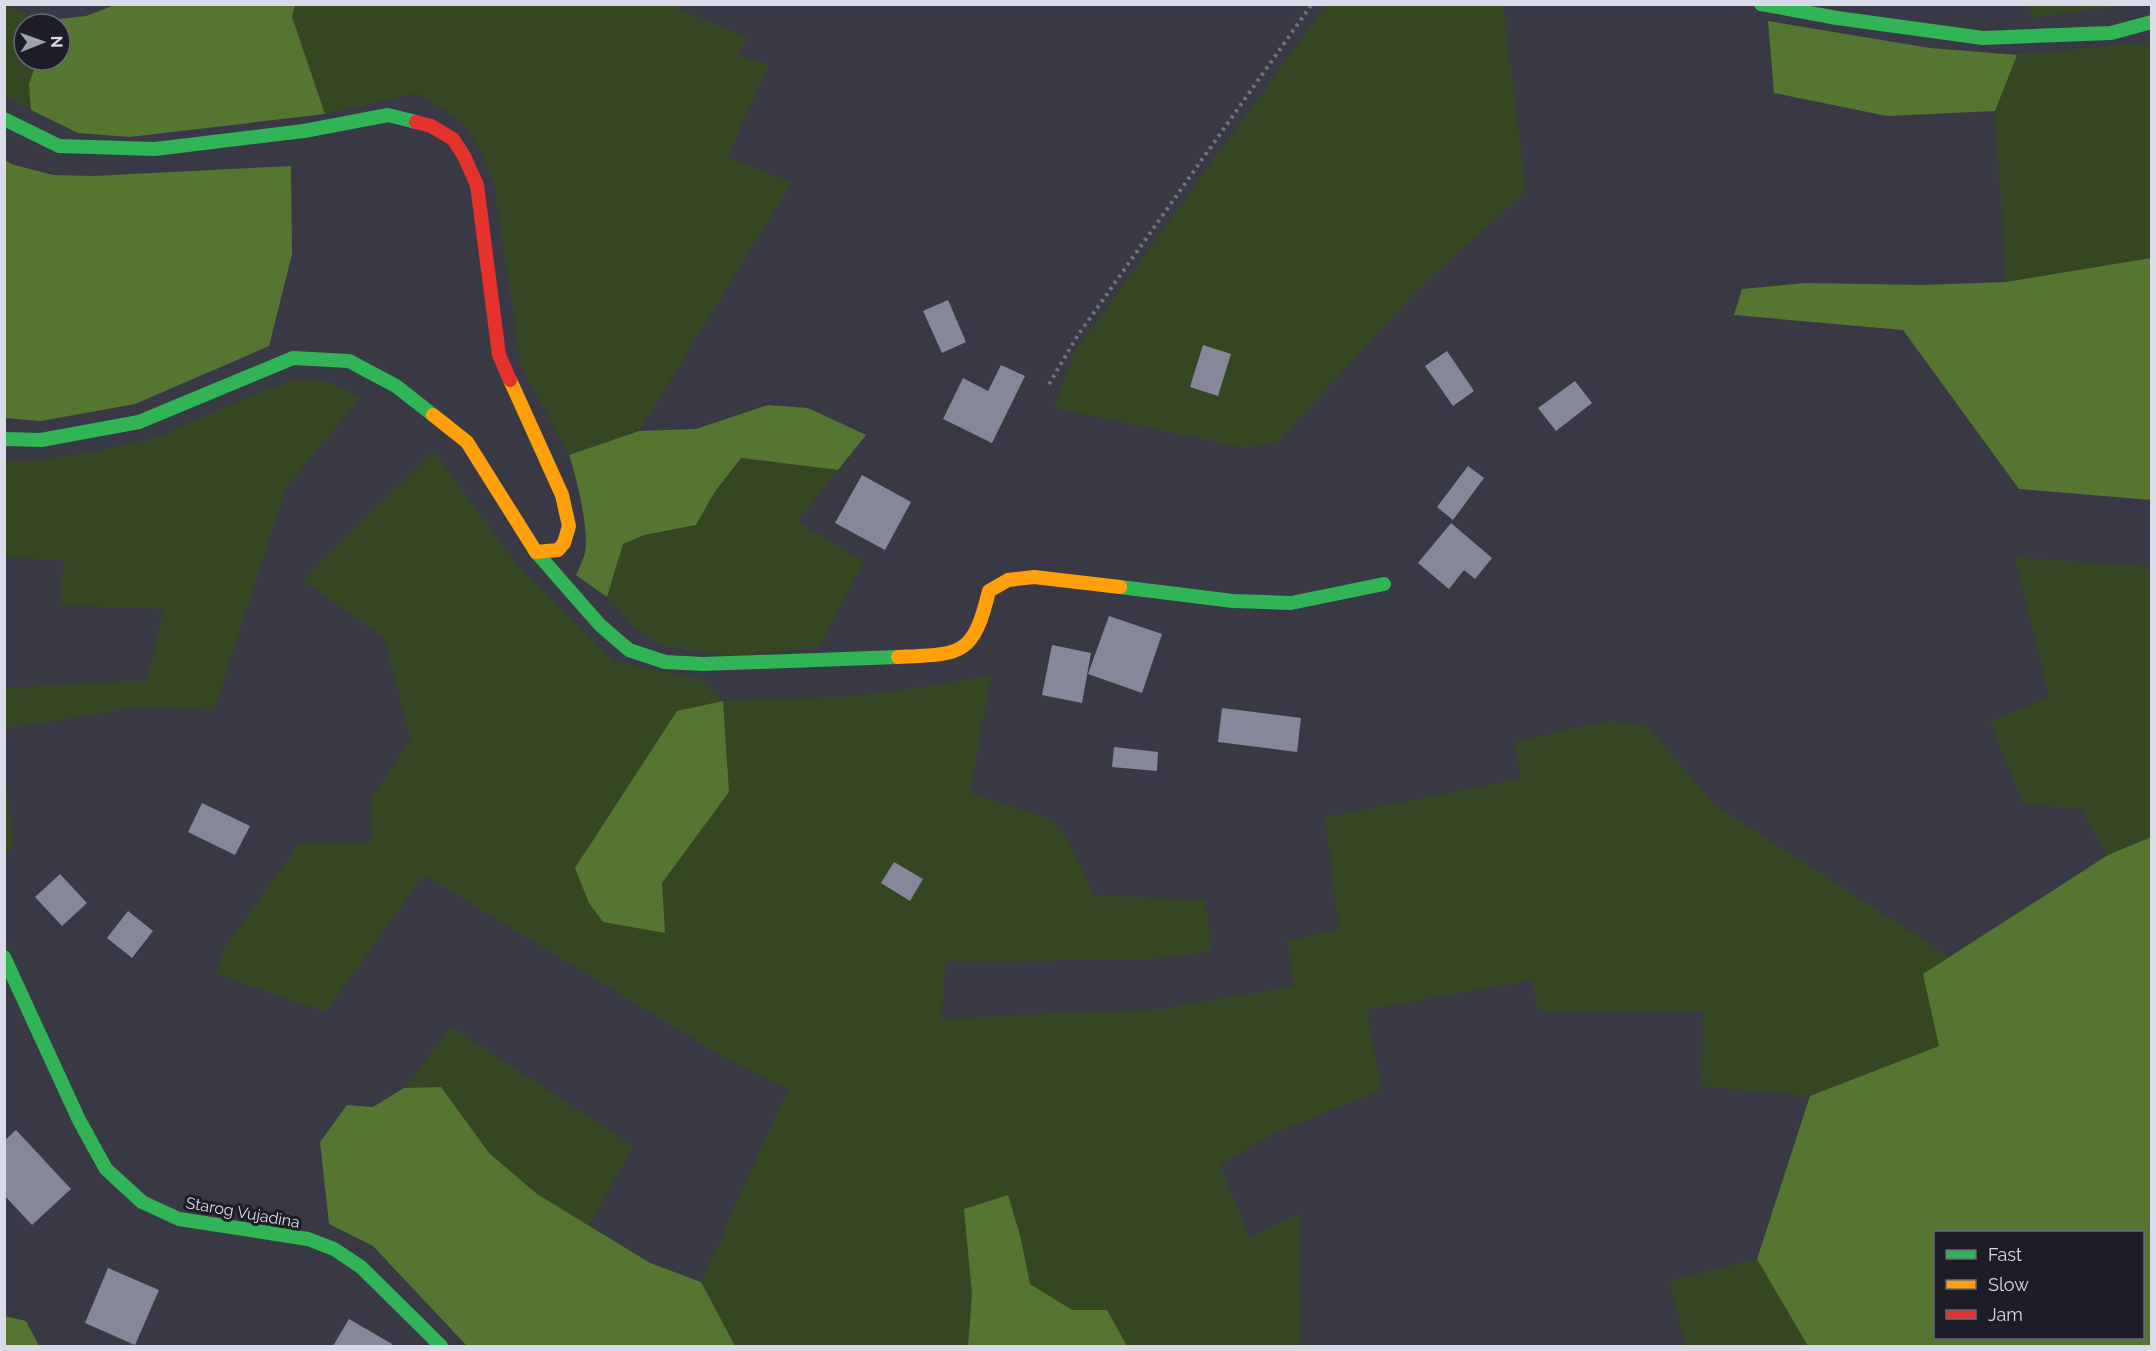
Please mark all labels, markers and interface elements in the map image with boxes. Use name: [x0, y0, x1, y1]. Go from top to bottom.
north arrow: [12, 12, 72, 72]
text: N: [47, 35, 66, 48]
street label: Starog Vujadina: [184, 1193, 301, 1232]
legend: [1934, 1231, 2144, 1339]
text: Fast: [1988, 1244, 2022, 1265]
text: Slow: [1988, 1274, 2029, 1295]
text: Jam: [1988, 1304, 2023, 1325]

